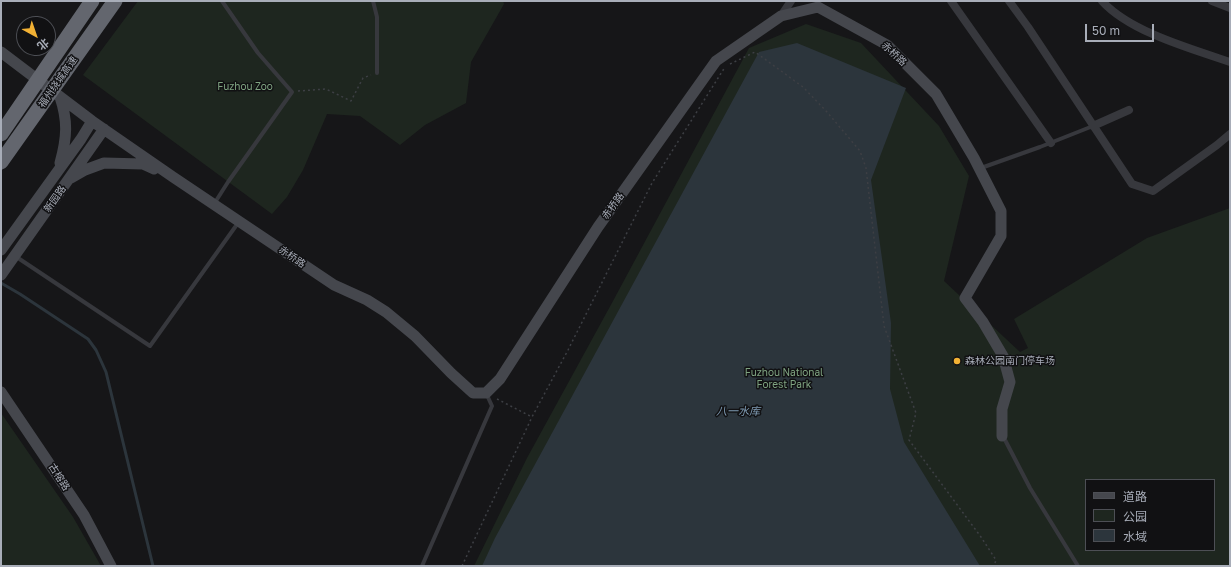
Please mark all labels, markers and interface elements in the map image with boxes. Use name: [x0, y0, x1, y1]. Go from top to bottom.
north arrow: [16, 16, 56, 56]
scale bar: [1087, 16, 1156, 42]
text: 50 m: [1092, 23, 1120, 38]
text: 北: [35, 36, 52, 53]
street label: 赤桥路: [879, 40, 909, 68]
street label: 福州绕城高速: [36, 54, 80, 110]
park label: Fuzhou Zoo: [217, 81, 273, 93]
street label: 新园路: [41, 183, 69, 215]
street label: 赤桥路: [599, 190, 627, 222]
street label: 赤桥路: [276, 244, 308, 270]
place label: 森林公园南门停车场: [965, 355, 1055, 367]
marker: 森林公园南门停车场: [952, 356, 962, 366]
park label: Fuzhou National Forest Park: [745, 367, 823, 390]
water label: 八一水库: [716, 405, 760, 419]
street label: 古榕路: [46, 461, 72, 493]
legend: [1085, 479, 1215, 551]
text: 道路: [1123, 489, 1147, 504]
text: 公园: [1123, 509, 1147, 524]
text: 水域: [1123, 529, 1147, 544]

